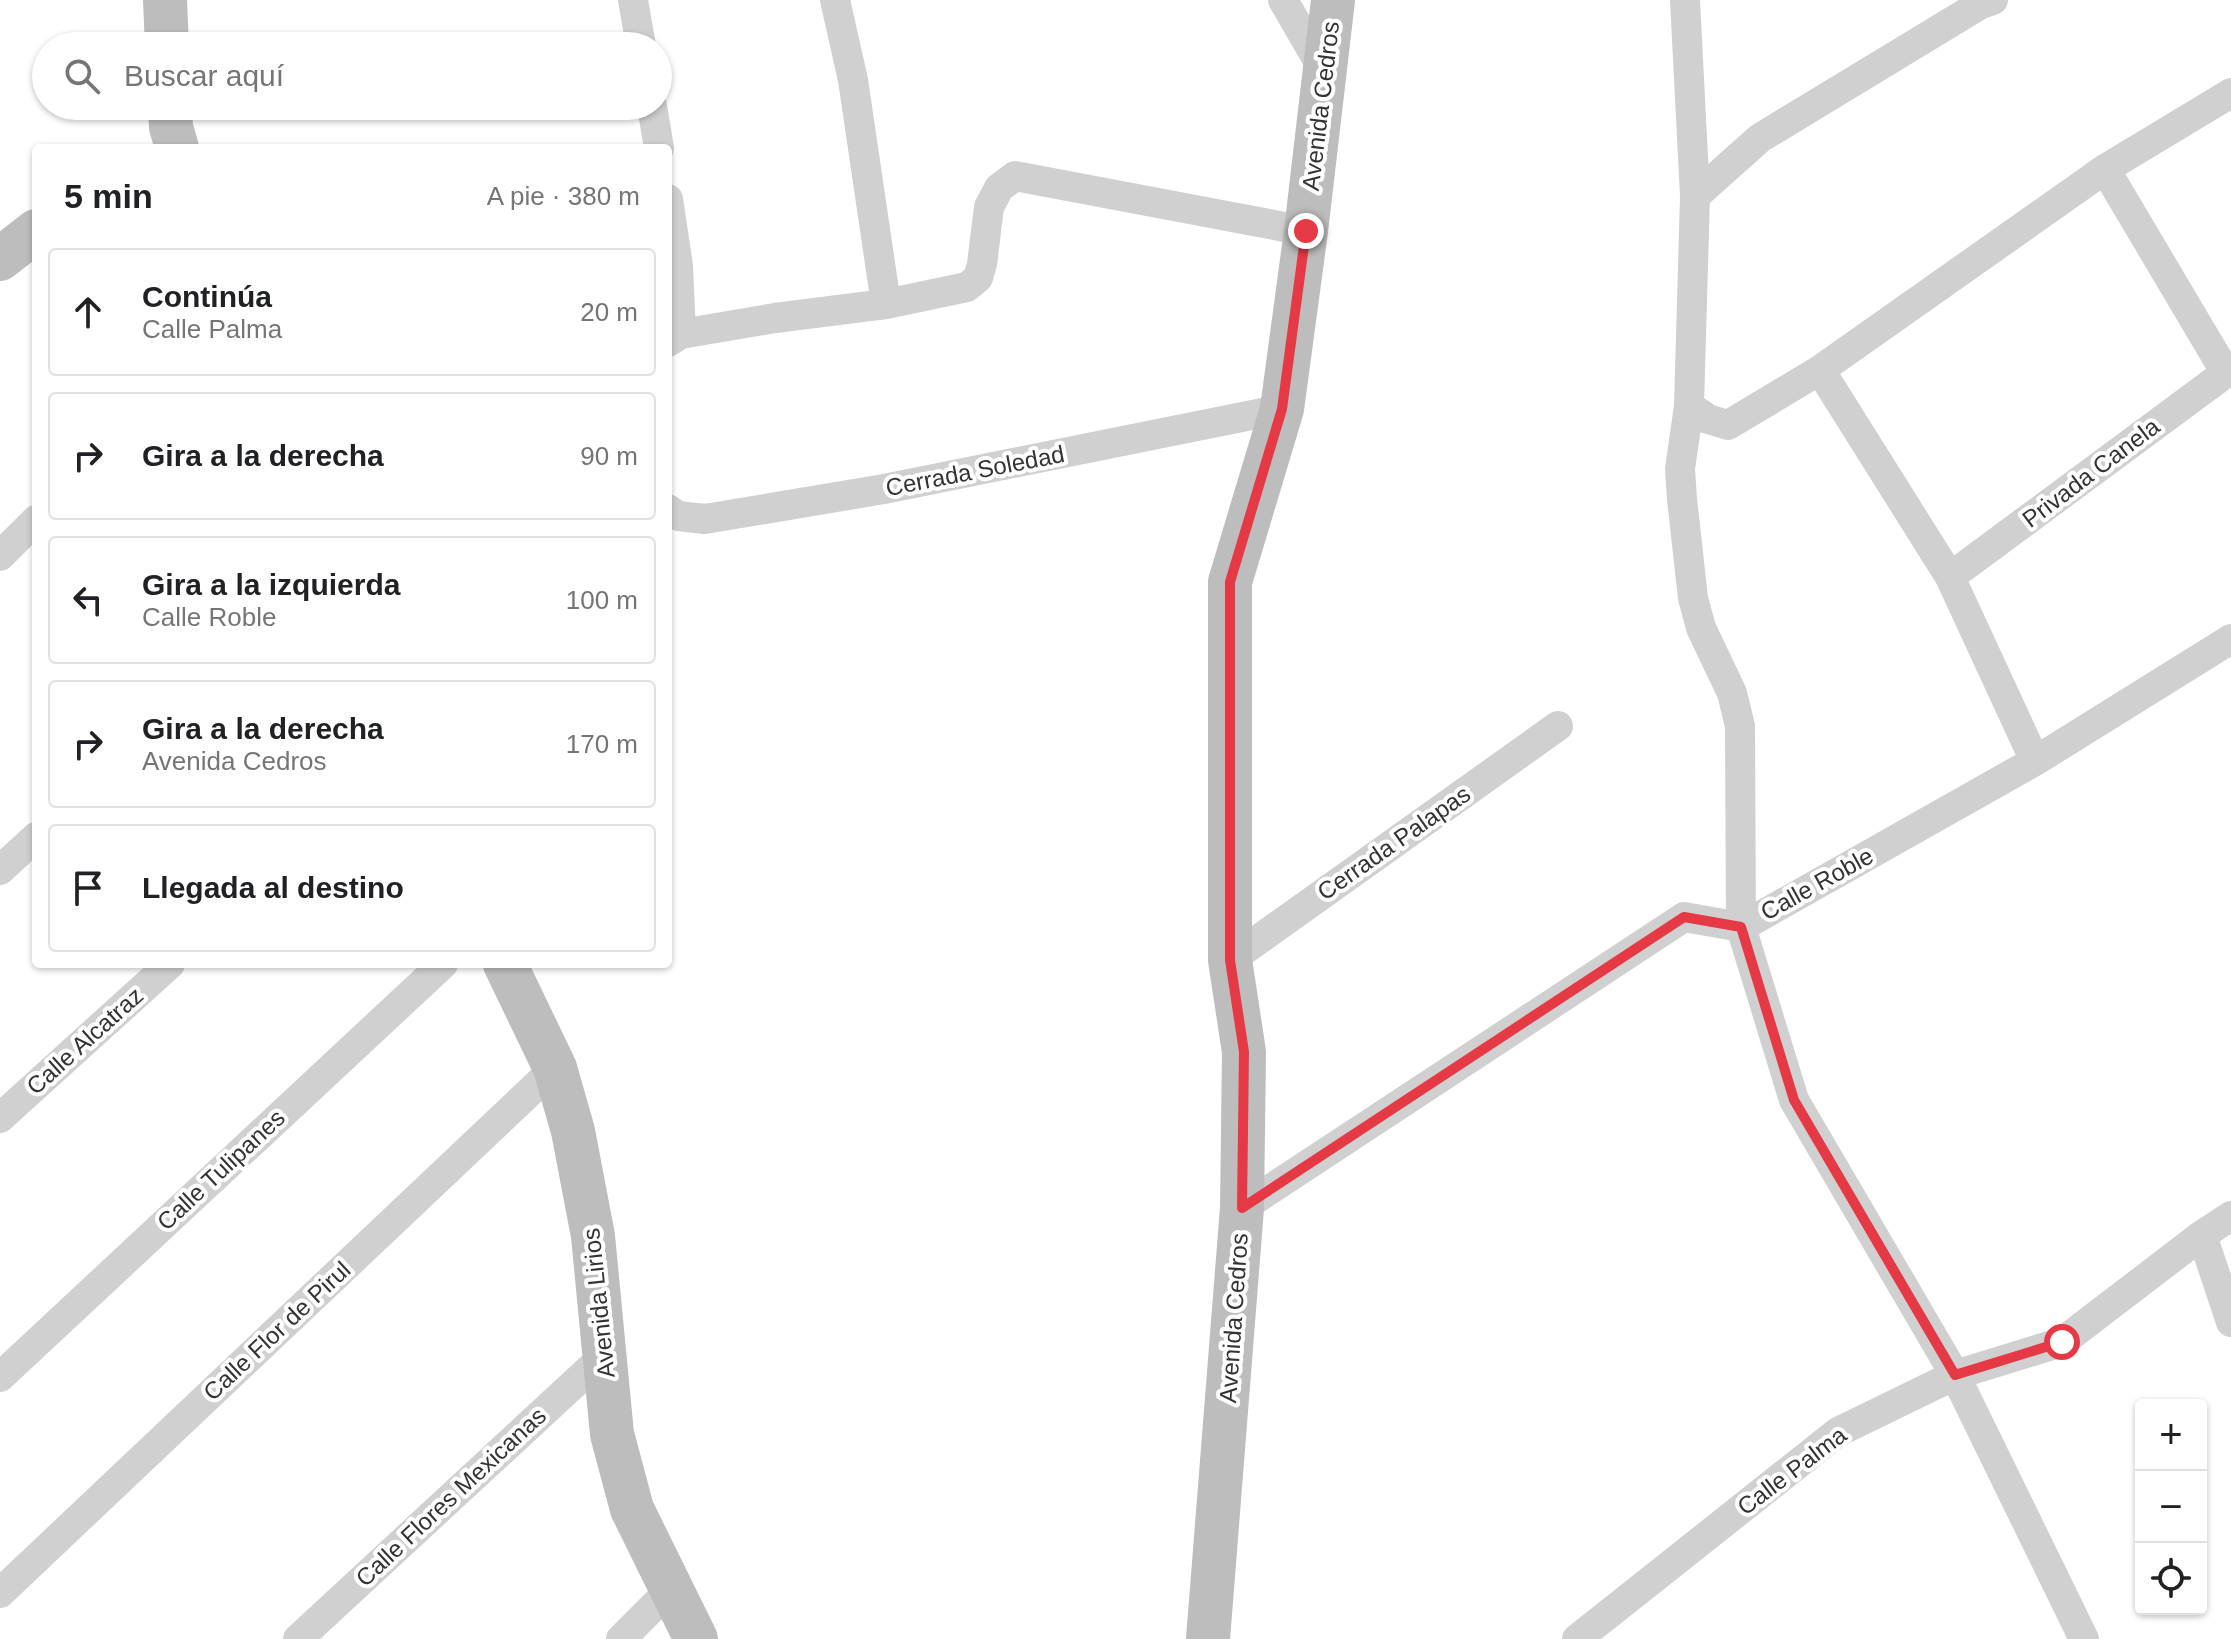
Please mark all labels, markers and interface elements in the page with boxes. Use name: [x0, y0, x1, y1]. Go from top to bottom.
street label: Avenida Cedros: [1297, 20, 1344, 192]
search box: [32, 32, 672, 120]
icon: search: [60, 54, 104, 98]
text: Buscar aquí: [124, 59, 284, 92]
text: 5 min: [64, 177, 153, 215]
text: A pie · 380 m: [487, 181, 640, 211]
route end: [1288, 213, 1324, 249]
text: Continúa: [142, 280, 272, 313]
icon: ahead: [66, 290, 110, 334]
text: 20 m: [580, 297, 638, 327]
text: Calle Palma: [142, 314, 282, 344]
street label: Privada Canela: [2017, 412, 2165, 533]
icon: right: [66, 434, 110, 478]
text: Gira a la derecha: [142, 439, 384, 472]
street label: Cerrada Soledad: [883, 440, 1067, 501]
text: 90 m: [580, 441, 638, 471]
text: Gira a la izquierda: [142, 568, 400, 601]
icon: left: [66, 578, 110, 622]
text: 100 m: [566, 585, 638, 615]
text: Calle Roble: [142, 602, 276, 632]
text: Gira a la derecha: [142, 712, 384, 745]
icon: right: [66, 722, 110, 766]
text: 170 m: [566, 729, 638, 759]
text: Avenida Cedros: [142, 746, 327, 776]
street label: Cerrada Palapas: [1312, 780, 1475, 905]
street label: Calle Roble: [1756, 842, 1878, 925]
icon: arrive: [66, 866, 110, 910]
text: Llegada al destino: [142, 871, 404, 904]
street label: Calle Alcatraz: [21, 982, 148, 1100]
street label: Calle Tulipanes: [151, 1104, 290, 1235]
street label: Avenida Lirios: [577, 1227, 620, 1379]
street label: Avenida Cedros: [1214, 1232, 1253, 1404]
street label: Calle Flor de Pirul: [198, 1256, 356, 1406]
route start: [2044, 1324, 2080, 1360]
map controls: [2135, 1399, 2207, 1615]
button: +: [2135, 1399, 2207, 1471]
street label: Calle Flores Mexicanas: [350, 1402, 551, 1592]
street label: Calle Palma: [1732, 1420, 1852, 1520]
button: −: [2135, 1471, 2207, 1543]
button: locate: [2135, 1543, 2207, 1615]

